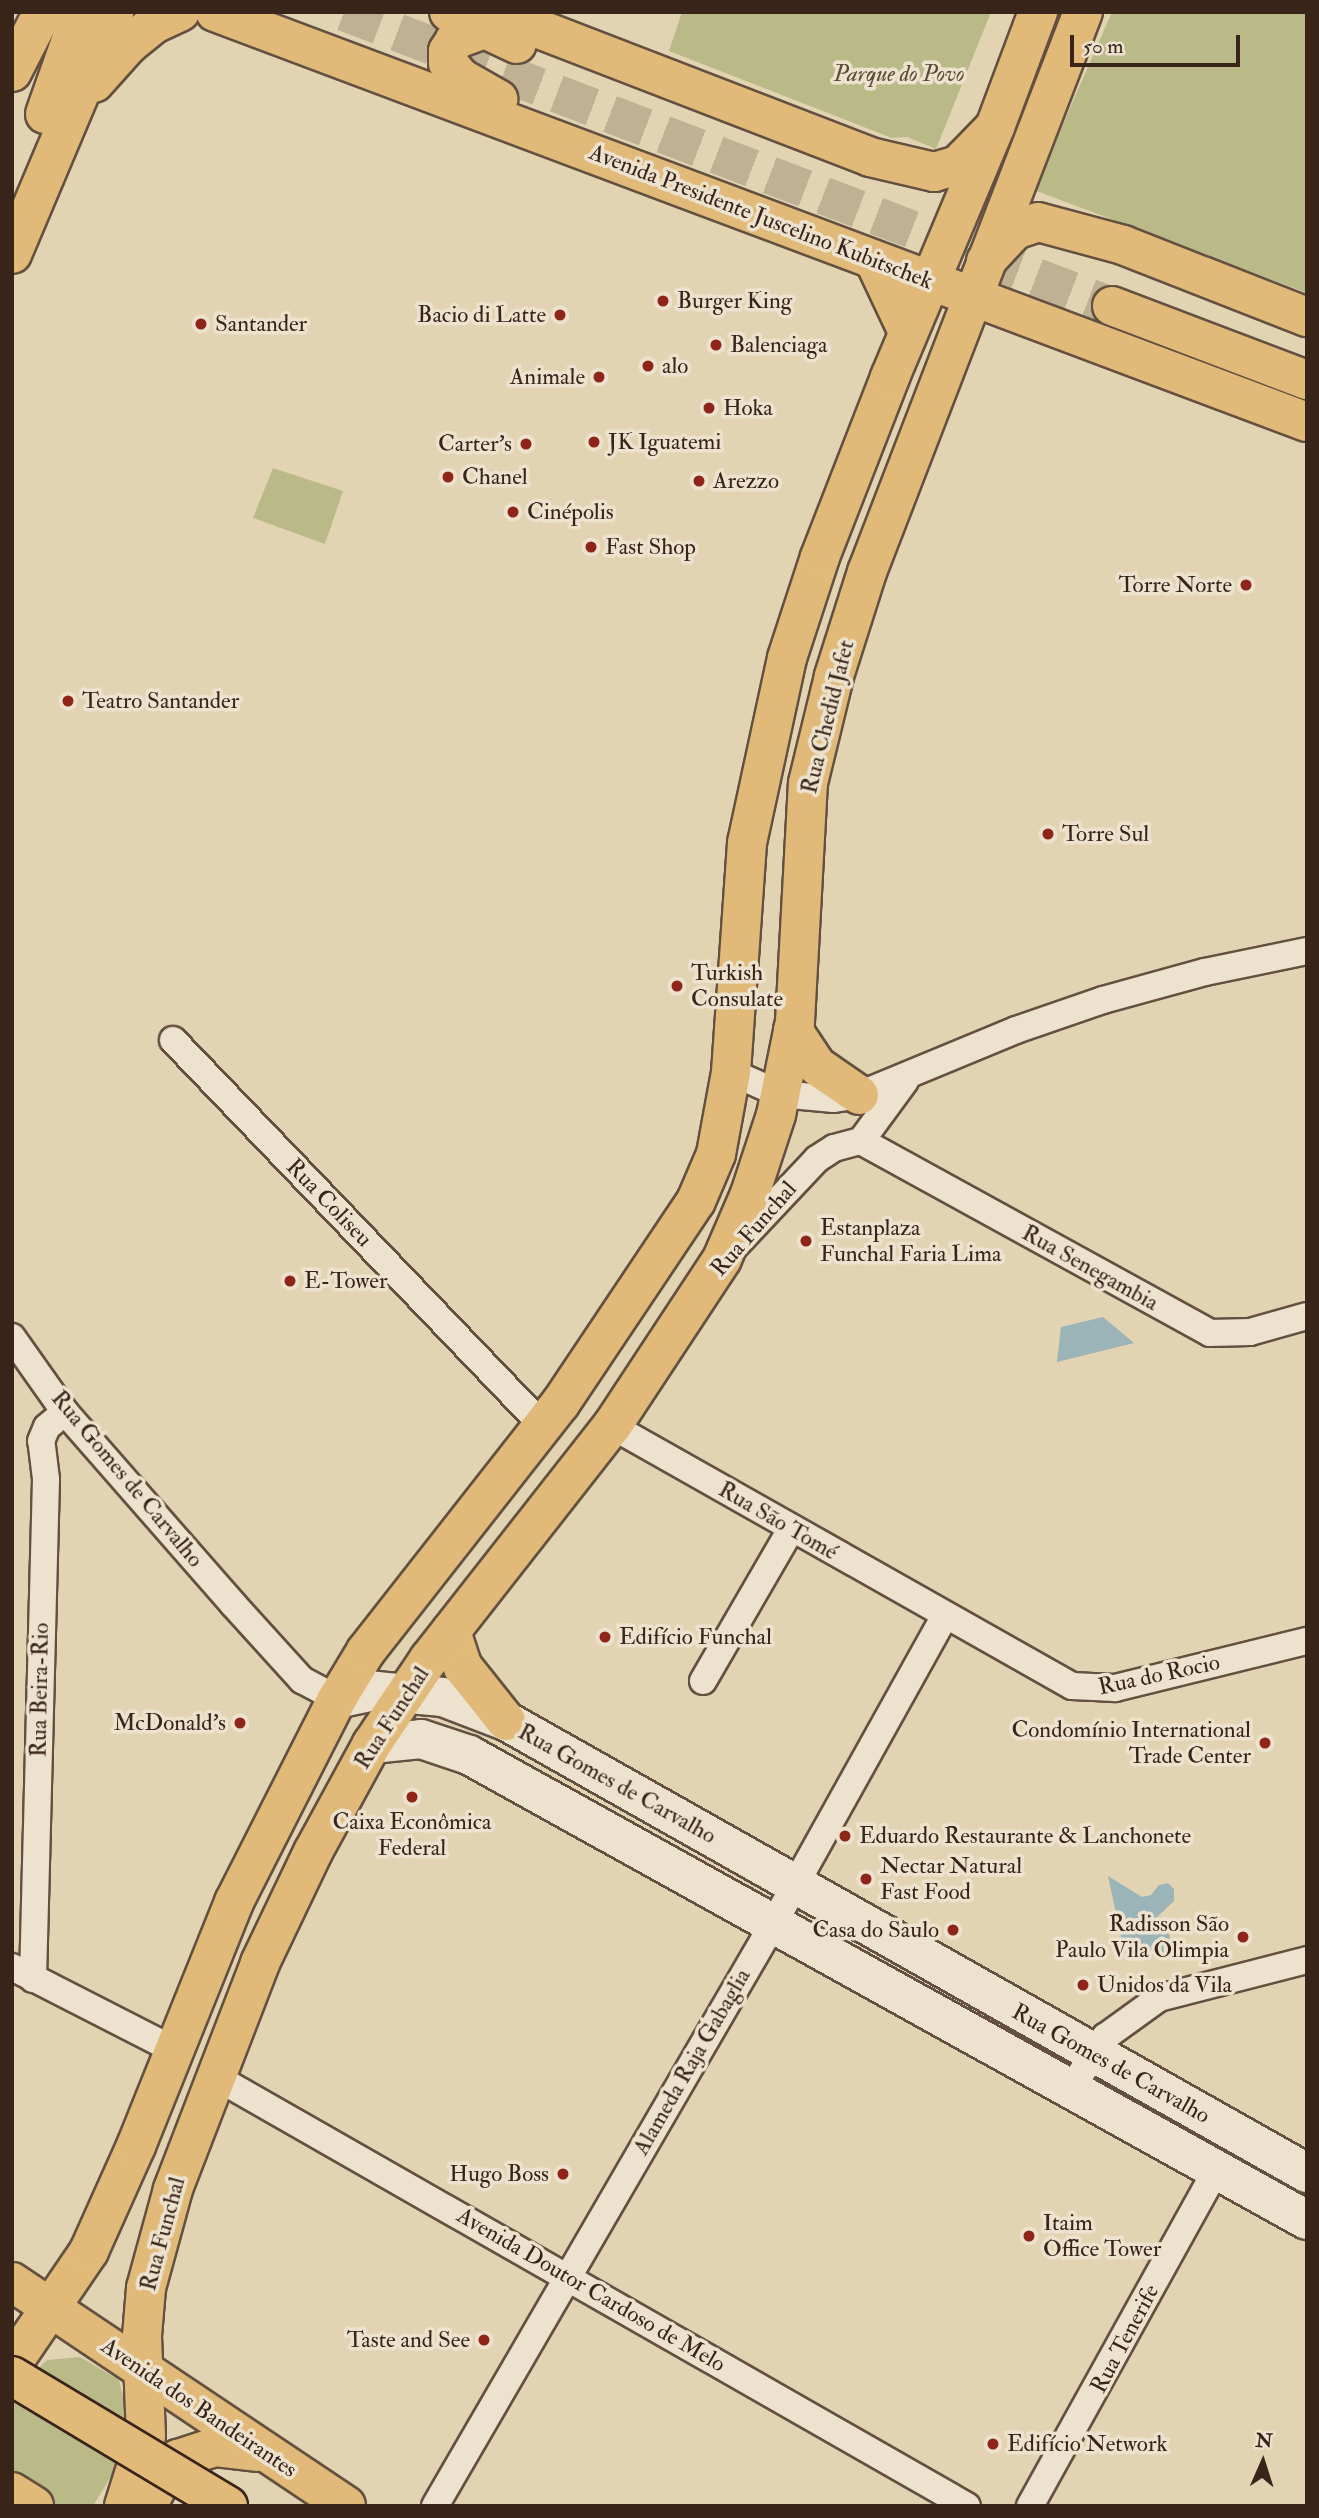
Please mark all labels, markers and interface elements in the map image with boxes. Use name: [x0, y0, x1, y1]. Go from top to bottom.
scale bar: [1074, 21, 1244, 65]
text: 50 m: [1083, 33, 1124, 60]
park label: Parque do Povo: [834, 60, 964, 88]
street label: Avenida Presidente Juscelino Kubitschek: [585, 139, 937, 295]
place label: Burger King: [677, 287, 792, 315]
marker: Burger King: [655, 293, 671, 309]
place label: Bacio di Latte: [417, 301, 546, 329]
marker: Bacio di Latte: [552, 307, 568, 323]
place label: Santander: [215, 310, 307, 338]
marker: Santander: [193, 316, 209, 332]
place label: Balenciaga: [730, 331, 827, 359]
marker: Balenciaga: [708, 337, 724, 353]
place label: alo: [662, 352, 688, 380]
marker: alo: [640, 358, 656, 374]
place label: Animale: [510, 363, 585, 391]
marker: Animale: [591, 369, 607, 385]
place label: Hoka: [723, 394, 773, 422]
marker: Hoka: [701, 400, 717, 416]
place label: JK Iguatemi: [608, 428, 721, 456]
place label: Carter's: [438, 430, 512, 458]
marker: JK Iguatemi: [586, 434, 602, 450]
marker: Carter's: [518, 436, 534, 452]
place label: Chanel: [462, 463, 528, 491]
place label: Arezzo: [713, 467, 779, 495]
marker: Chanel: [440, 469, 456, 485]
marker: Arezzo: [691, 473, 707, 489]
place label: Cinépolis: [527, 498, 614, 526]
marker: Cinépolis: [505, 504, 521, 520]
place label: Fast Shop: [605, 533, 696, 561]
marker: Fast Shop: [583, 539, 599, 555]
place label: Torre Norte: [1119, 571, 1232, 599]
marker: Torre Norte: [1238, 577, 1254, 593]
street label: Rua Chedid Jafet: [796, 637, 860, 797]
place label: Teatro Santander: [82, 687, 239, 715]
marker: Teatro Santander: [60, 693, 76, 709]
place label: Torre Sul: [1062, 820, 1149, 848]
marker: Torre Sul: [1040, 826, 1056, 842]
place label: Turkish Consulate: [691, 959, 783, 1013]
marker: Turkish Consulate: [669, 978, 685, 994]
street label: Rua Coliseu: [280, 1153, 378, 1253]
street label: Rua Funchal: [705, 1176, 803, 1282]
place label: Estanplaza Funchal Faria Lima: [820, 1214, 1001, 1268]
street label: Rua Senegambia: [1017, 1219, 1163, 1317]
marker: Estanplaza Funchal Faria Lima: [798, 1233, 814, 1249]
place label: E-Tower: [304, 1267, 388, 1295]
marker: E-Tower: [282, 1273, 298, 1289]
street label: Rua Gomes de Carvalho: [45, 1385, 209, 1573]
street label: Rua São Tomé: [713, 1476, 843, 1566]
street label: Rua Beira-Rio: [25, 1623, 55, 1757]
place label: Edifício Funchal: [619, 1623, 772, 1651]
marker: Edifício Funchal: [597, 1629, 613, 1645]
street label: Rua do Rocio: [1096, 1649, 1222, 1701]
street label: Rua Funchal: [349, 1662, 435, 1774]
place label: McDonald's: [113, 1709, 226, 1737]
marker: McDonald's: [232, 1715, 248, 1731]
place label: Condomínio International Trade Center: [1011, 1716, 1251, 1770]
street label: Rua Gomes de Carvalho: [513, 1718, 721, 1850]
marker: Condomínio International Trade Center: [1257, 1735, 1273, 1751]
marker: Caixa Econômica Federal: [404, 1789, 420, 1805]
place label: Caixa Econômica Federal: [332, 1808, 492, 1862]
place label: Eduardo Restaurante & Lanchonete: [859, 1822, 1191, 1850]
marker: Eduardo Restaurante & Lanchonete: [837, 1828, 853, 1844]
place label: Nectar Natural Fast Food: [880, 1852, 1022, 1906]
marker: Nectar Natural Fast Food: [858, 1871, 874, 1887]
place label: Radisson São Paulo Vila Olimpia: [1055, 1910, 1229, 1964]
place label: Casa do Saulo: [812, 1916, 939, 1944]
marker: Casa do Saulo: [945, 1922, 961, 1938]
marker: Radisson São Paulo Vila Olimpia: [1235, 1929, 1251, 1945]
street label: Alameda Raja Gabaglia: [627, 1964, 757, 2160]
place label: Unidos da Vila: [1097, 1971, 1232, 1999]
marker: Unidos da Vila: [1075, 1977, 1091, 1993]
street label: Rua Gomes de Carvalho: [1007, 1998, 1215, 2130]
place label: Hugo Boss: [449, 2160, 549, 2188]
marker: Hugo Boss: [555, 2166, 571, 2182]
street label: Rua Funchal: [135, 2174, 191, 2294]
street label: Avenida Doutor Cardoso de Melo: [452, 2202, 730, 2378]
place label: Itaim Office Tower: [1043, 2209, 1161, 2263]
marker: Itaim Office Tower: [1021, 2228, 1037, 2244]
street label: Rua Tenerife: [1085, 2280, 1165, 2398]
place label: Taste and See: [347, 2326, 470, 2354]
street label: Avenida dos Bandeirantes: [96, 2332, 302, 2484]
marker: Taste and See: [476, 2332, 492, 2348]
north arrow: [1228, 2427, 1298, 2497]
text: N: [1255, 2429, 1273, 2453]
place label: Edifício Network: [1007, 2430, 1167, 2458]
marker: Edifício Network: [985, 2436, 1001, 2452]

